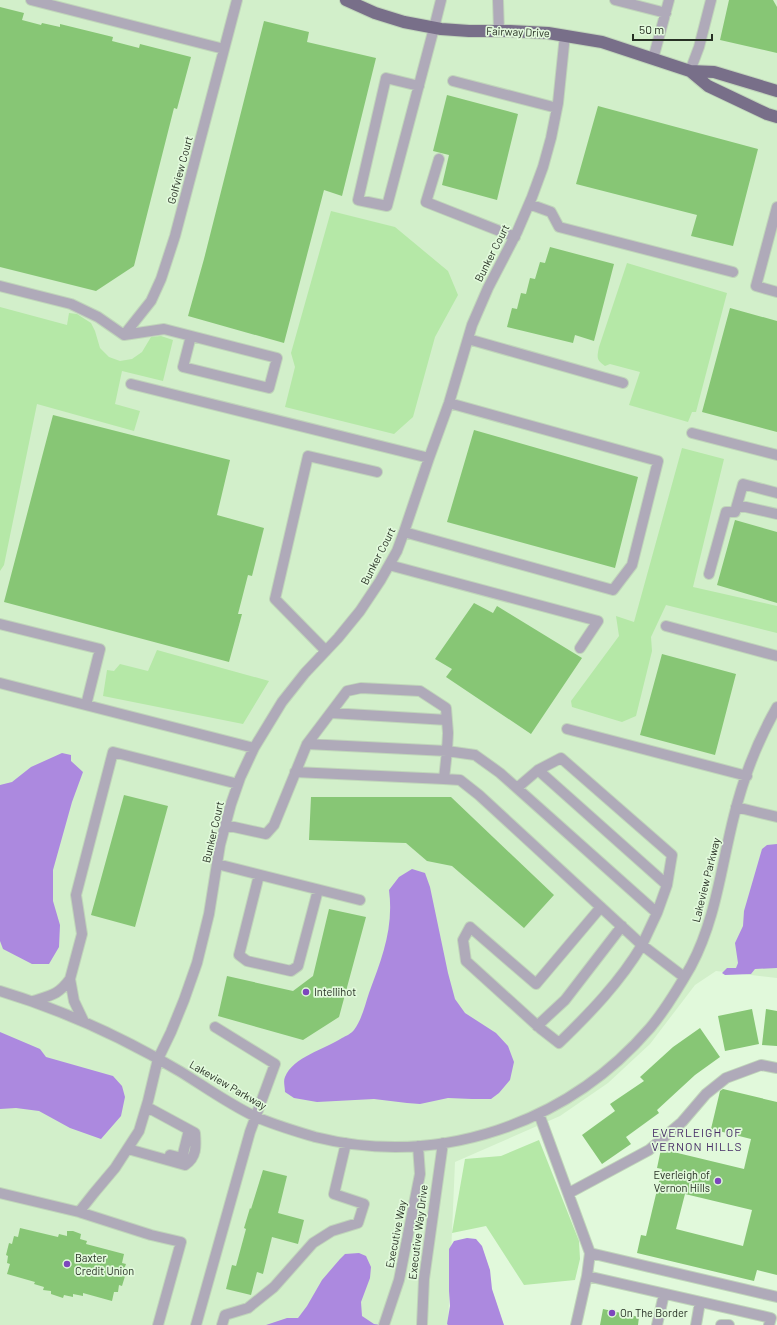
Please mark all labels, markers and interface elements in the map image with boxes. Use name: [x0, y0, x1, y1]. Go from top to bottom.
scale bar: [633, 16, 712, 42]
text: 50 m: [639, 22, 664, 36]
street label: Fairway Drive: [486, 24, 550, 39]
street label: Golfview Court: [164, 134, 195, 205]
street label: Bunker Court: [472, 222, 512, 284]
street label: Bunker Court: [358, 525, 398, 587]
street label: Bunker Court: [199, 800, 226, 864]
street label: Lakeview Parkway: [689, 836, 722, 924]
place label: Intellihot: [314, 985, 356, 998]
marker: Intellihot: [301, 987, 311, 997]
street label: Lakeview Parkway: [187, 1057, 269, 1112]
district label: EVERLEIGH OF VERNON HILLS: [651, 1125, 743, 1153]
place label: Everleigh of Vernon Hills: [653, 1168, 710, 1194]
marker: Everleigh of Vernon Hills: [713, 1176, 723, 1186]
street label: Executive Way Drive: [405, 1184, 430, 1280]
street label: Executive Way: [383, 1199, 408, 1269]
place label: Baxter Credit Union: [75, 1251, 134, 1277]
marker: Baxter Credit Union: [62, 1259, 72, 1269]
place label: On The Border: [620, 1306, 688, 1319]
marker: On The Border: [607, 1308, 617, 1318]

